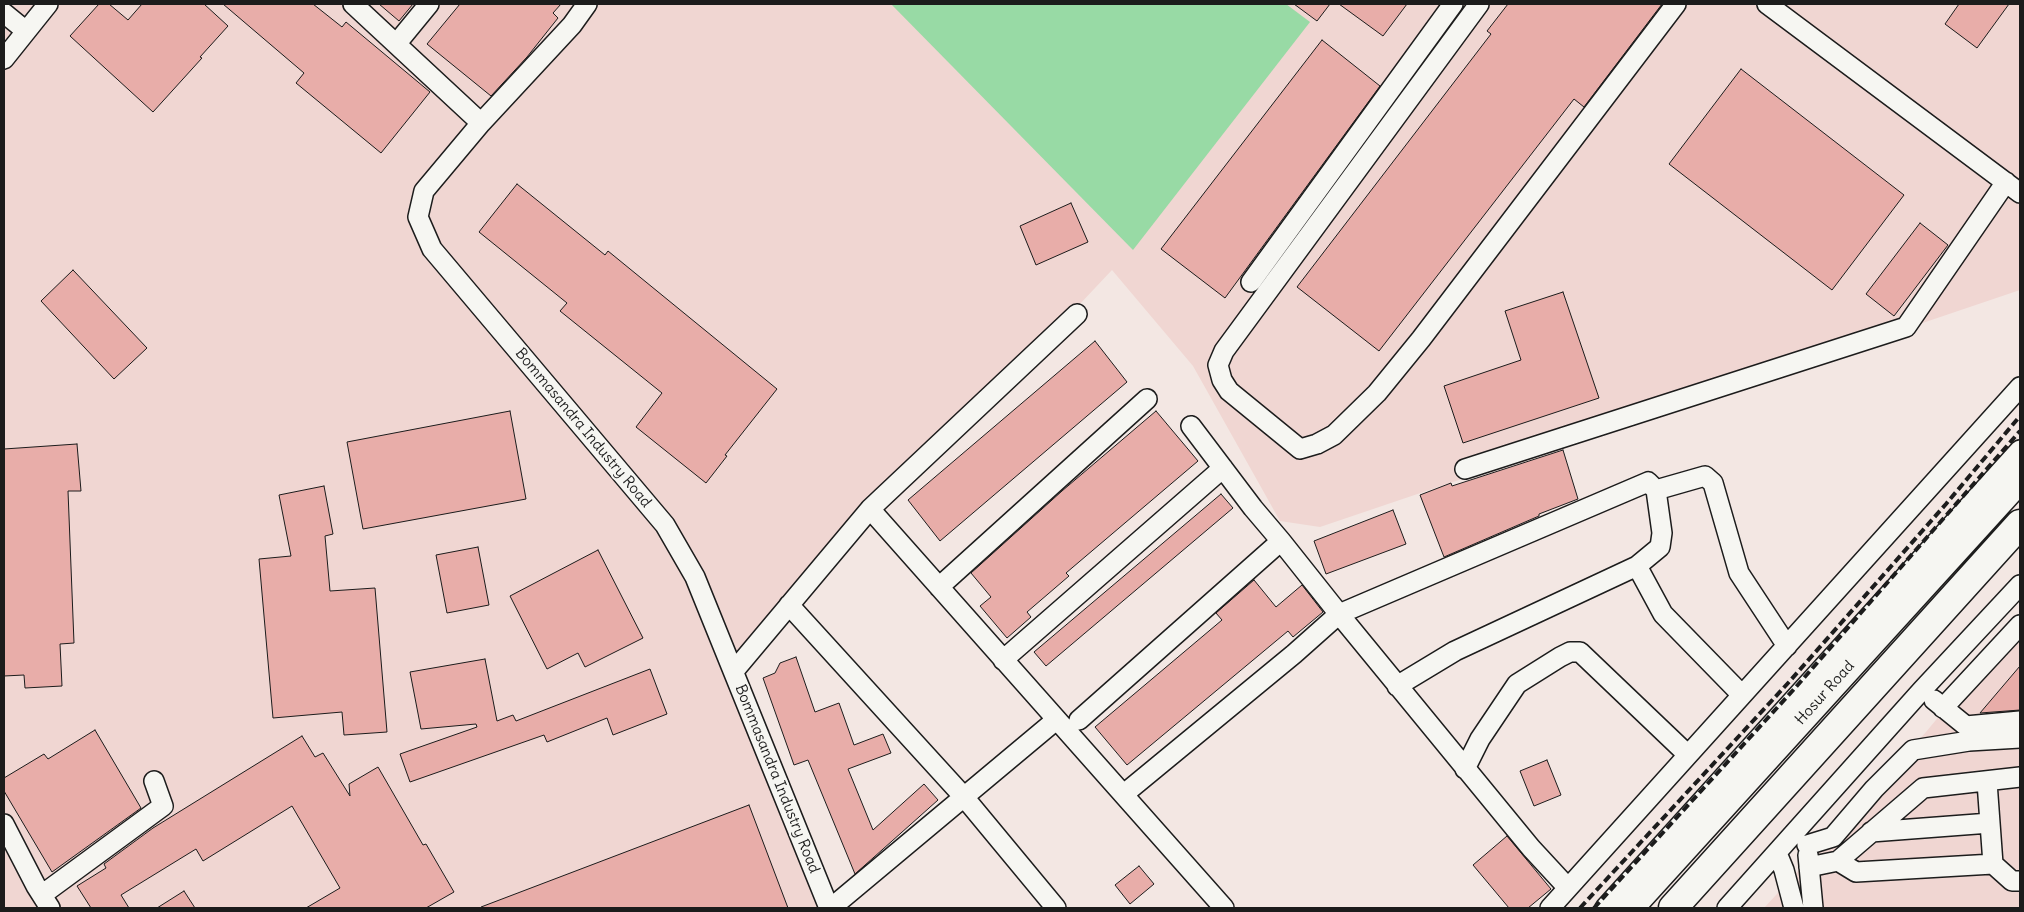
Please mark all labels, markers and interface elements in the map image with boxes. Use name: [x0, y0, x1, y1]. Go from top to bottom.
street label: Bommasandra Industry Road: [511, 345, 655, 511]
street label: Hosur Road: [1792, 657, 1858, 729]
street label: Bommasandra Industry Road: [731, 682, 823, 876]

